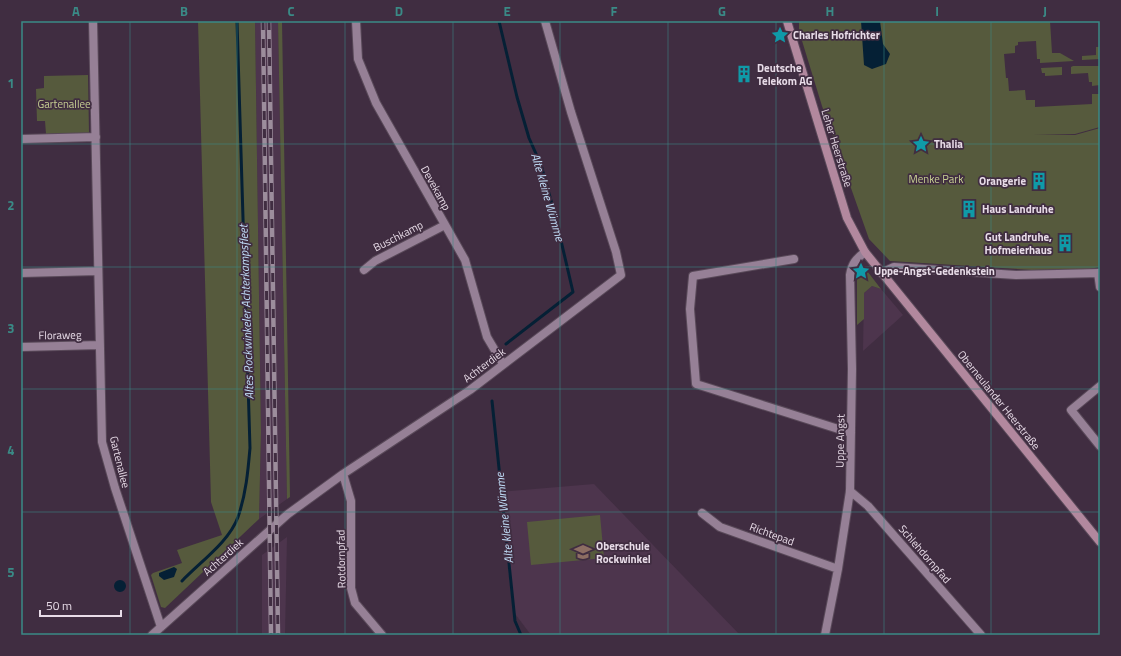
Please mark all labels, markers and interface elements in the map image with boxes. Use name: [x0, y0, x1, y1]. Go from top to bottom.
text: A: [72, 1, 80, 21]
text: B: [180, 1, 188, 21]
text: C: [287, 1, 295, 21]
text: D: [395, 1, 403, 21]
text: E: [503, 1, 511, 21]
text: F: [611, 1, 618, 21]
text: G: [718, 1, 726, 21]
text: H: [826, 1, 834, 21]
text: I: [935, 1, 939, 21]
text: J: [1043, 1, 1047, 21]
place icon: Charles Hofrichter: [770, 25, 790, 45]
place label: Charles Hofrichter: [793, 27, 880, 43]
place label: Deutsche Telekom AG: [757, 60, 813, 89]
building icon: Deutsche Telekom AG: [734, 64, 754, 84]
text: 1: [7, 73, 15, 93]
park label: Gartenallee: [37, 96, 91, 112]
street label: Leher Heerstraße: [818, 107, 857, 189]
place icon: Thalia: [911, 134, 931, 154]
place label: Thalia: [934, 136, 963, 152]
water label: Alte kleine Wümme: [526, 151, 570, 245]
street label: Devekamp: [417, 163, 455, 213]
park label: Menke Park: [909, 171, 964, 187]
building icon: Orangerie: [1029, 171, 1049, 191]
place label: Orangerie: [979, 173, 1026, 189]
text: 2: [7, 195, 15, 215]
building icon: Haus Landruhe: [959, 199, 979, 219]
place label: Haus Landruhe: [982, 201, 1054, 217]
street label: Buschkamp: [370, 216, 426, 255]
water label: Altes Rockwinkeler Achterkampsfleet: [233, 223, 259, 400]
place label: Gut Landruhe, Hofmeierhaus: [984, 229, 1052, 258]
building icon: Gut Landruhe, Hofmeierhaus: [1055, 233, 1075, 253]
place icon: Uppe-Angst-Gedenkstein: [851, 261, 871, 281]
place label: Uppe-Angst-Gedenkstein: [874, 263, 995, 279]
text: 3: [7, 318, 15, 338]
street label: Floraweg: [38, 327, 82, 343]
street label: Achterdiek: [460, 343, 509, 386]
street label: Oberneulander Heerstraße: [954, 347, 1044, 453]
street label: Uppe Angst: [832, 414, 848, 468]
street label: Gartenallee: [106, 434, 134, 490]
text: 4: [7, 440, 15, 460]
water label: Alte kleine Wümme: [490, 470, 518, 564]
street label: Richtepad: [747, 519, 797, 550]
street label: Schlehdornpfad: [895, 521, 955, 587]
street label: Rotdornpfad: [332, 529, 350, 588]
street label: Achterdiek: [199, 534, 247, 579]
place label: Oberschule Rockwinkel: [596, 538, 651, 567]
school or university icon: Oberschule Rockwinkel: [573, 542, 593, 562]
text: 5: [7, 562, 15, 582]
scale bar: [40, 592, 121, 618]
text: 50 m: [46, 596, 72, 615]

